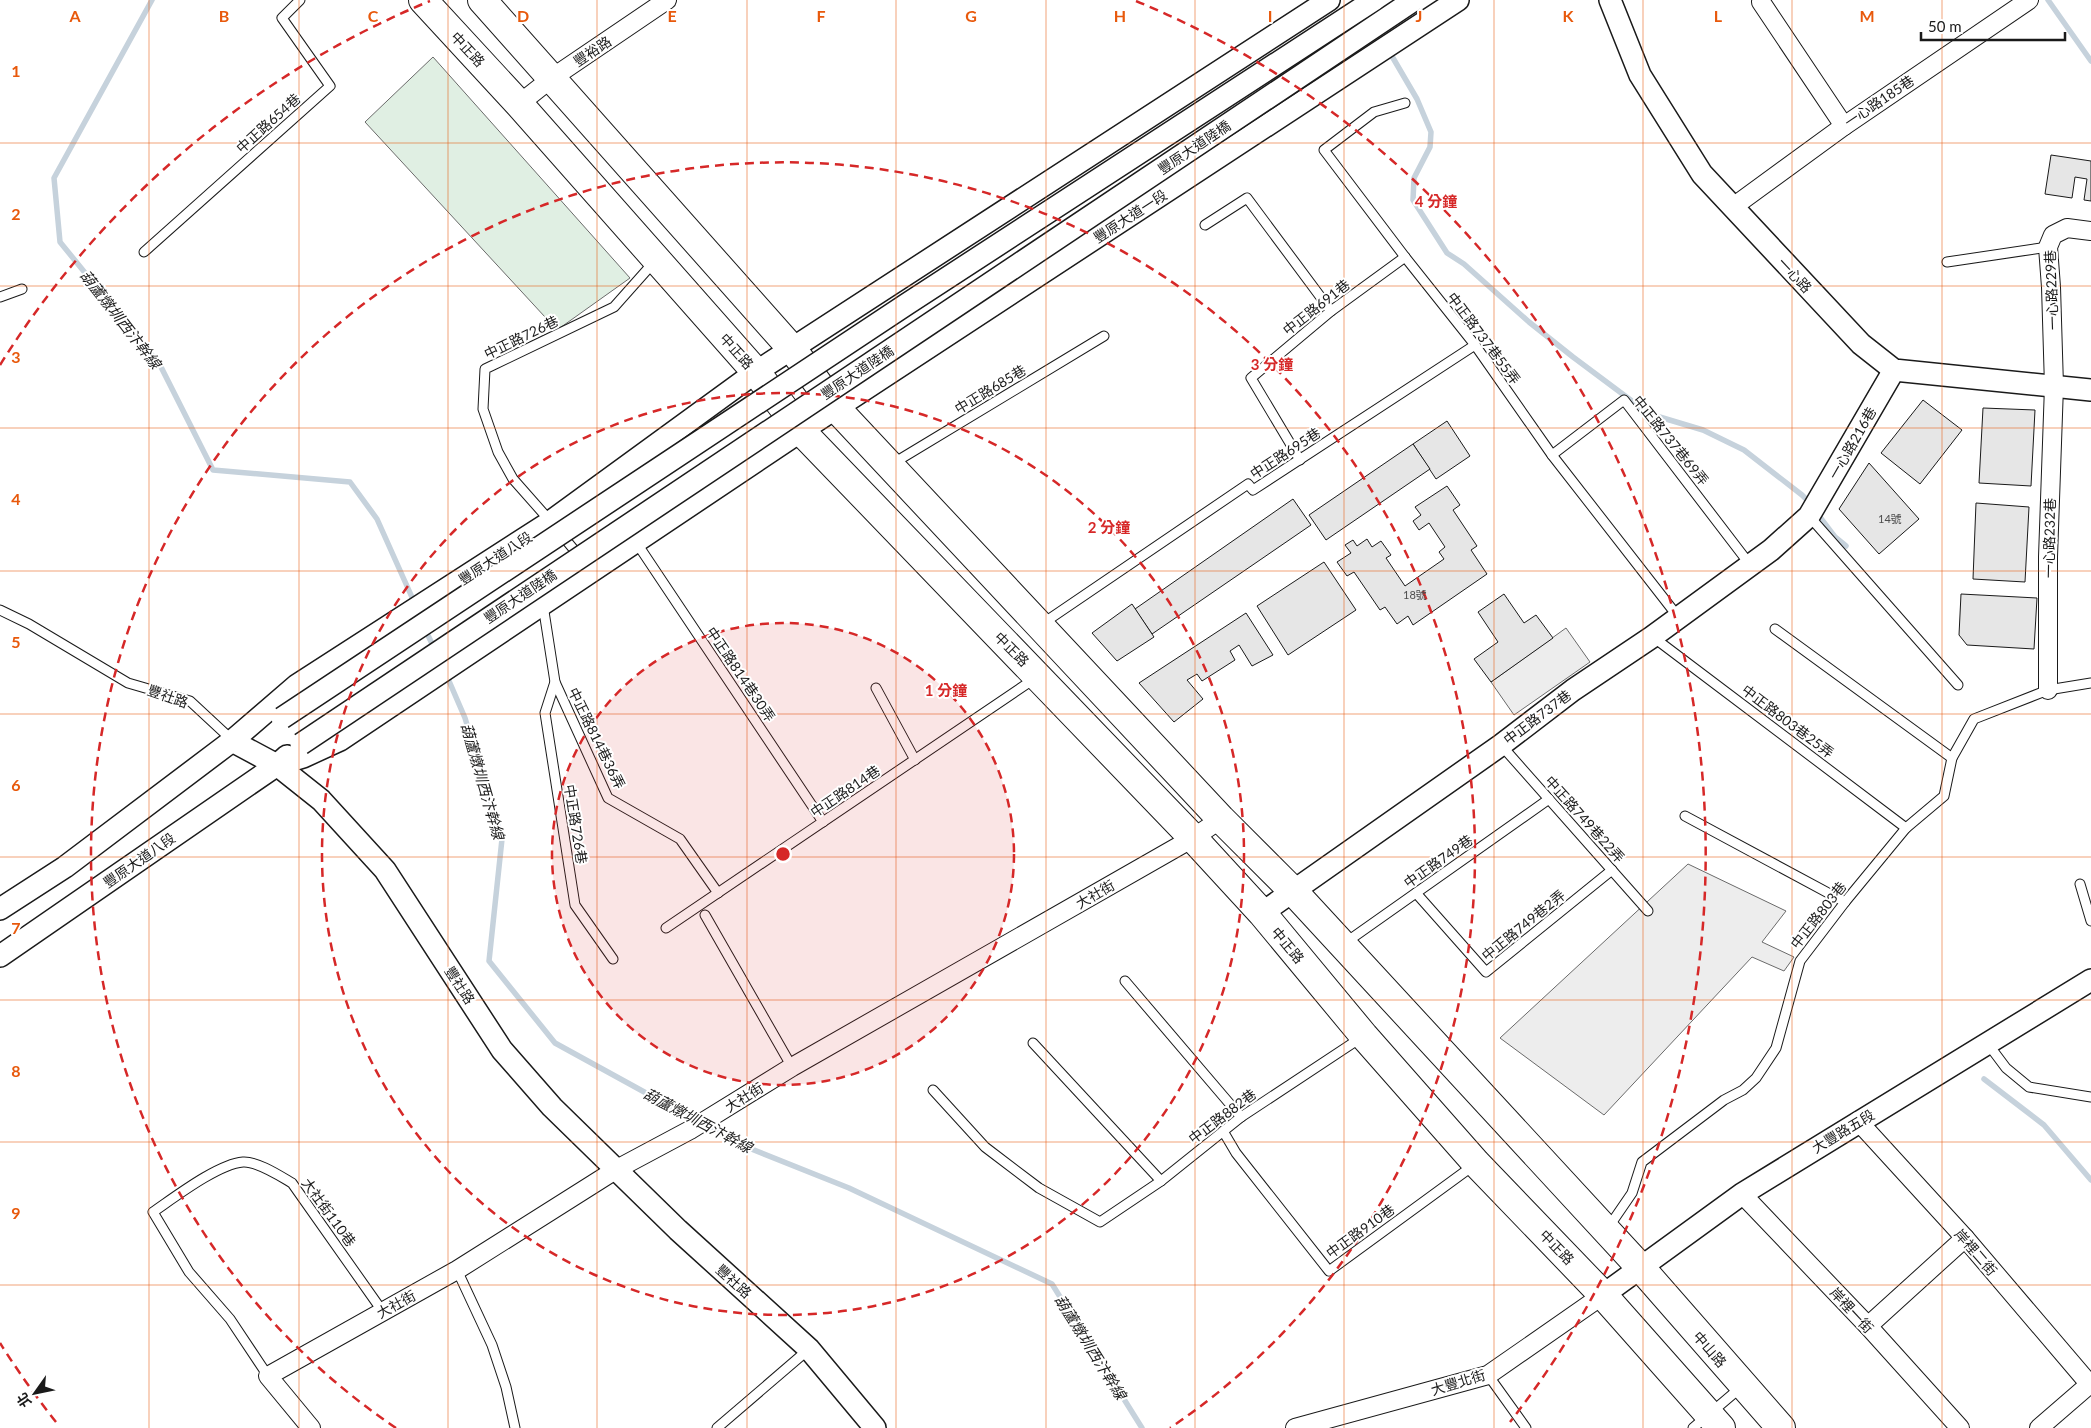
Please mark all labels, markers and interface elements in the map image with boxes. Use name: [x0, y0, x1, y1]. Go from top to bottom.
text: A: [68, 6, 81, 25]
text: B: [219, 6, 229, 25]
text: C: [368, 6, 379, 25]
text: D: [517, 6, 529, 25]
text: E: [667, 6, 677, 25]
text: F: [816, 6, 826, 25]
text: G: [965, 6, 977, 25]
text: H: [1114, 6, 1126, 25]
text: I: [1268, 6, 1272, 25]
text: J: [1416, 6, 1422, 25]
text: K: [1563, 6, 1575, 25]
text: L: [1714, 6, 1723, 25]
text: M: [1859, 6, 1875, 25]
scale bar: [1921, 10, 2065, 42]
text: 50 m: [1928, 17, 1962, 35]
street label: 中正路: [447, 28, 489, 70]
street label: 豐裕路: [570, 32, 614, 70]
text: 1: [11, 61, 21, 80]
street label: 一心路185巷: [1841, 71, 1917, 131]
street label: 中正路654巷: [232, 90, 304, 156]
street label: 豐原大道陸橋: [1154, 116, 1234, 178]
street label: 豐原大道一段: [1090, 186, 1170, 246]
text: 4 分鐘: [1415, 192, 1457, 210]
text: 2: [11, 204, 21, 223]
street label: 一心路229巷: [2041, 250, 2061, 330]
street label: 一心路: [1774, 254, 1816, 296]
water label: 葫蘆燉圳西汴幹線: [77, 266, 166, 373]
street label: 中正路691巷: [1279, 276, 1353, 338]
street label: 中正路737巷55弄: [1444, 289, 1524, 387]
street label: 中正路726巷: [481, 312, 561, 362]
street label: 中正路: [717, 330, 757, 372]
street label: 豐原大道陸橋: [817, 341, 897, 403]
text: 3: [11, 347, 21, 366]
text: 3 分鐘: [1251, 355, 1293, 373]
street label: 中正路685巷: [951, 361, 1029, 417]
street label: 中正路737巷69弄: [1630, 392, 1712, 488]
street label: 一心路216巷: [1825, 404, 1879, 482]
street label: 中正路695巷: [1247, 424, 1323, 482]
text: 4: [11, 489, 21, 508]
street label: 一心路232巷: [2040, 498, 2058, 578]
house number: 14號: [1878, 512, 1902, 525]
text: 2 分鐘: [1088, 518, 1130, 536]
street label: 豐原大道八段: [455, 528, 535, 588]
street label: 豐原大道陸橋: [480, 565, 560, 627]
house number: 18號: [1403, 588, 1427, 601]
street label: 中正路814巷30弄: [703, 623, 779, 725]
street label: 中正路: [991, 628, 1033, 670]
text: 5: [11, 632, 21, 651]
street label: 豐社路: [145, 681, 191, 711]
text: 1 分鐘: [925, 681, 967, 699]
street label: 中正路803巷25弄: [1739, 681, 1837, 761]
street label: 中正路814巷36弄: [565, 685, 629, 791]
street label: 中正路737巷: [1500, 686, 1574, 748]
water label: 葫蘆燉圳西汴幹線: [458, 721, 509, 843]
street label: 中正路814巷: [807, 761, 883, 821]
street label: 中正路749巷22弄: [1542, 772, 1628, 866]
text: 6: [11, 775, 21, 794]
street label: 中正路726巷: [561, 783, 591, 865]
street label: 豐原大道八段: [100, 829, 178, 891]
street label: 中正路749巷: [1400, 831, 1476, 891]
centre of rings: [774, 845, 792, 863]
street label: 大社街: [1073, 876, 1117, 912]
street label: 中正路803巷: [1787, 878, 1849, 952]
street label: 中正路749巷2弄: [1478, 886, 1568, 964]
text: 7: [11, 918, 21, 937]
street label: 中正路: [1268, 923, 1308, 967]
street label: 豐社路: [441, 963, 479, 1007]
text: 8: [11, 1061, 21, 1080]
street label: 大社街: [722, 1079, 766, 1115]
water label: 葫蘆燉圳西汴幹線: [641, 1084, 757, 1157]
street label: 中正路882巷: [1185, 1085, 1259, 1147]
street label: 大豐路五段: [1809, 1106, 1877, 1156]
street label: 大社街110巷: [299, 1174, 359, 1250]
street label: 中正路910巷: [1322, 1201, 1398, 1261]
text: 9: [11, 1203, 21, 1222]
street label: 岸裡二街: [1951, 1225, 2001, 1279]
street label: 中正路: [1536, 1226, 1578, 1268]
street label: 豐社路: [713, 1261, 755, 1301]
street label: 岸裡一街: [1827, 1284, 1877, 1336]
street label: 大社街: [374, 1286, 418, 1322]
water label: 葫蘆燉圳西汴幹線: [1052, 1291, 1131, 1404]
street label: 中山路: [1690, 1328, 1730, 1370]
street label: 大豐北街: [1429, 1366, 1487, 1398]
north arrow: [10, 1368, 60, 1418]
text: 北: [13, 1390, 35, 1411]

